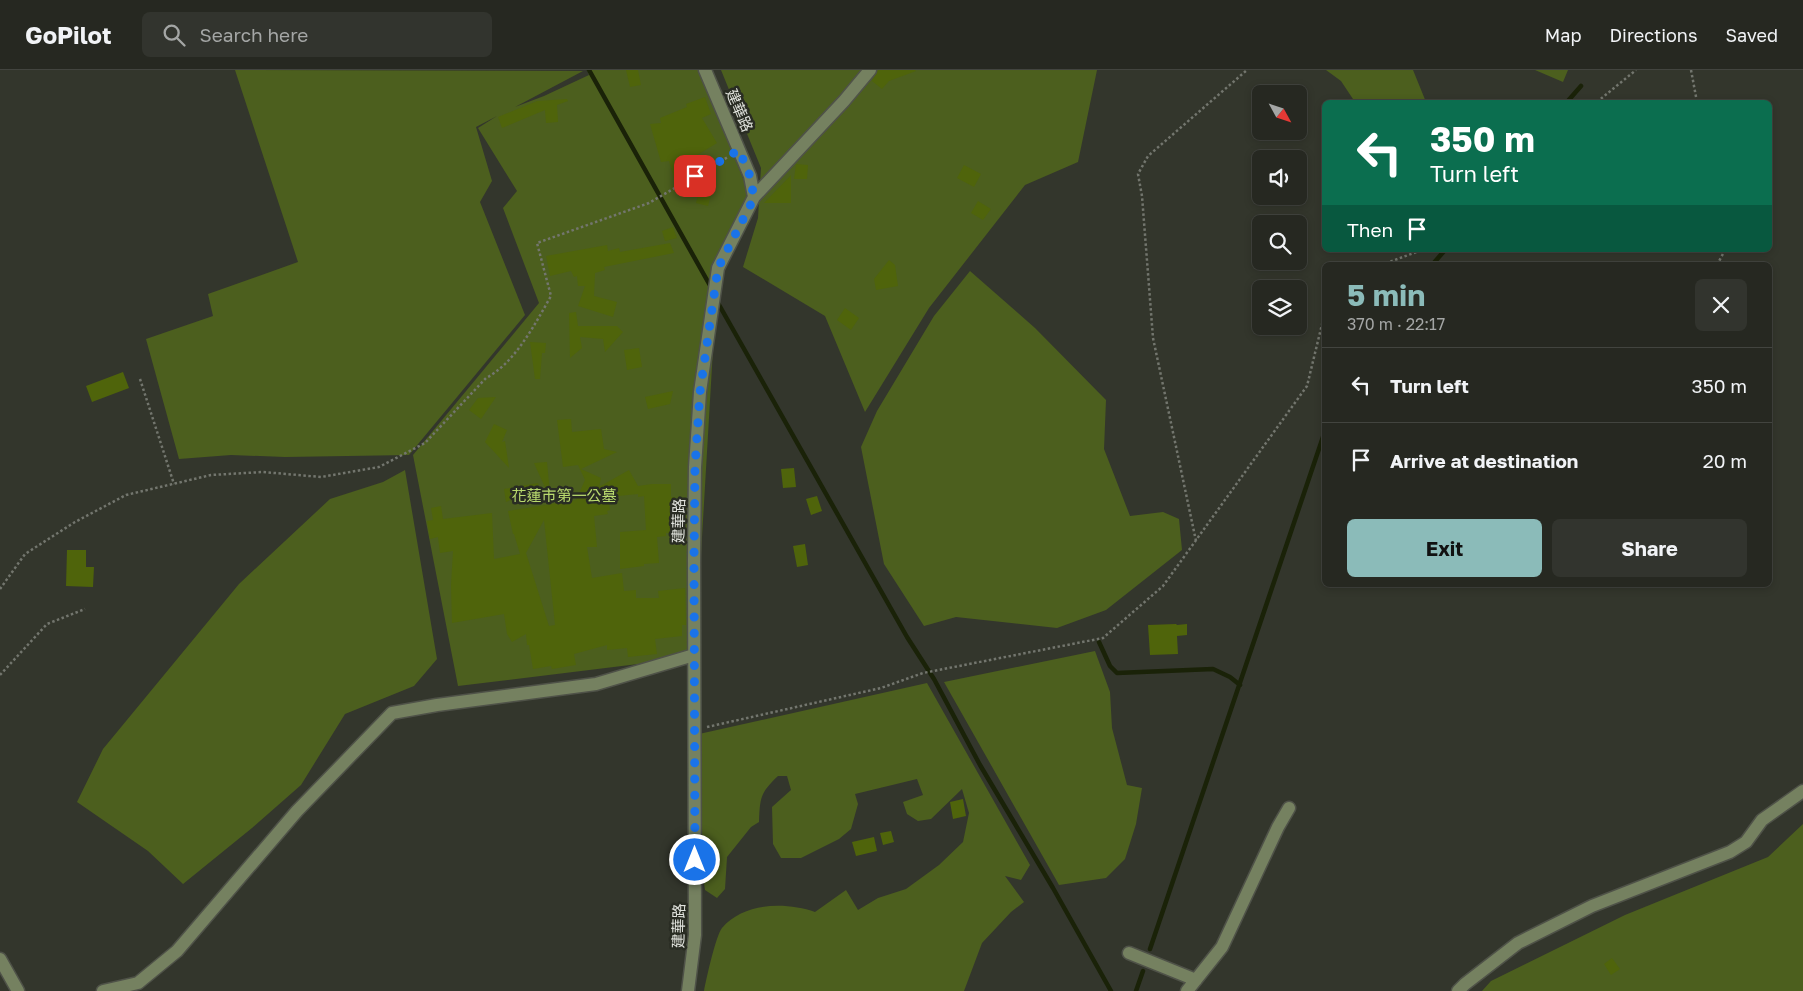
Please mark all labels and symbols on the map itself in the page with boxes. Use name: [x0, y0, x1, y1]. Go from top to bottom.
north arrow: [1252, 85, 1308, 140]
street label: 建華路: [723, 86, 757, 134]
pin: [674, 155, 716, 197]
park label: 花蓮市第一公墓: [511, 486, 617, 504]
street label: 建華路: [669, 498, 687, 544]
position arrow: [668, 833, 720, 885]
street label: 建華路: [669, 903, 687, 949]

